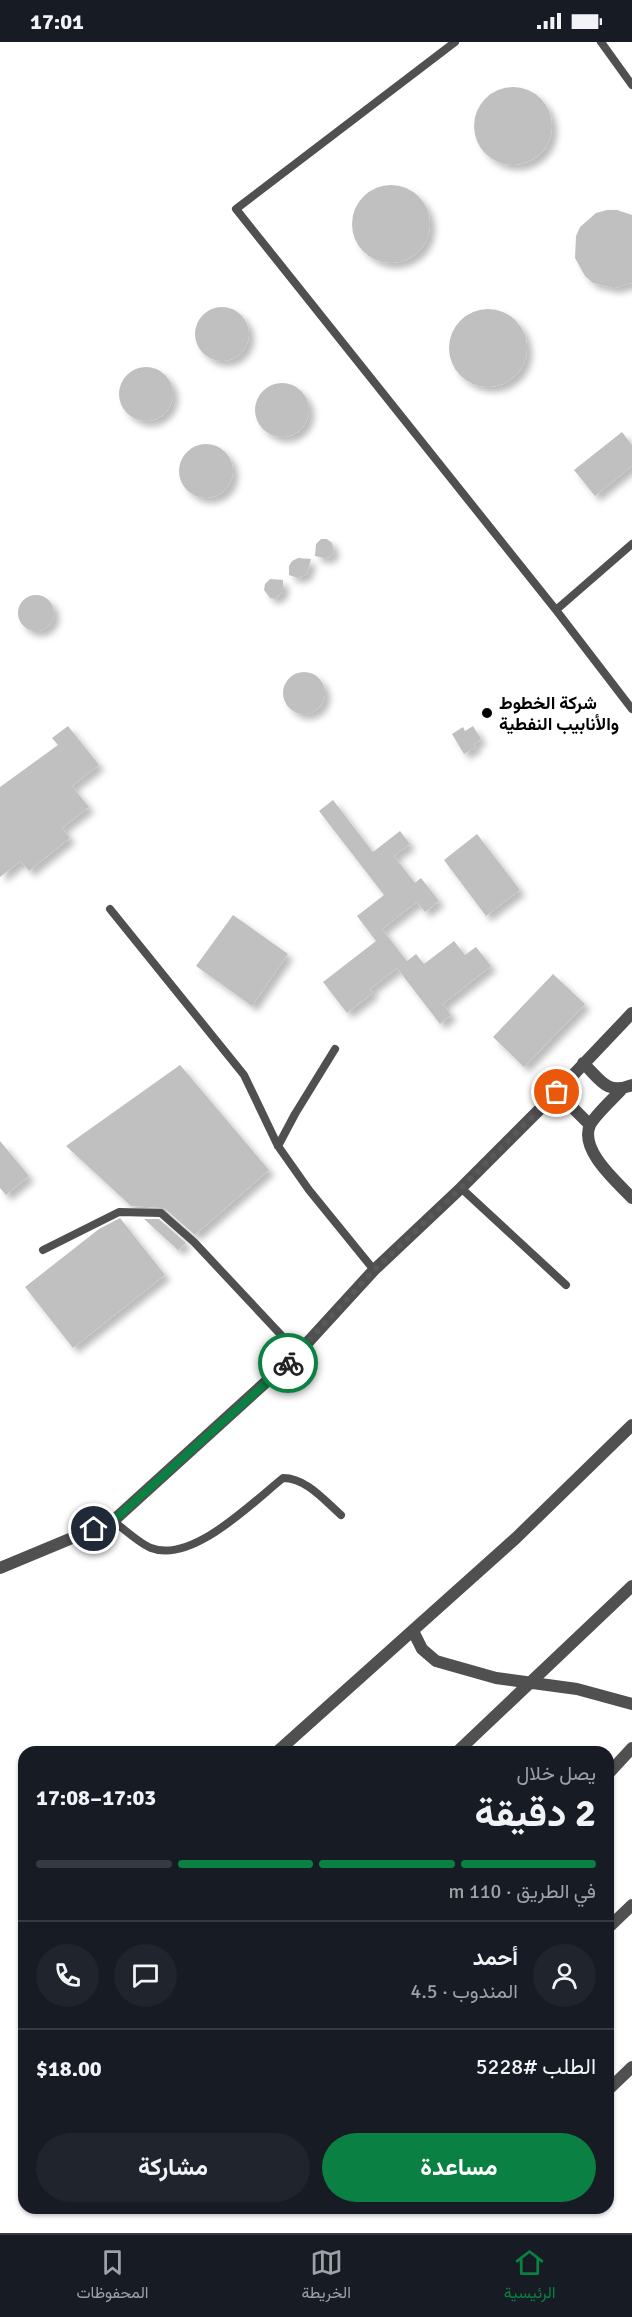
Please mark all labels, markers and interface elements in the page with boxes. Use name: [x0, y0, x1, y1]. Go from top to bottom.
text: 17:01: [30, 8, 84, 35]
place label: شركة الخطوط والأنابيب النفطية: [499, 692, 619, 735]
marker: شركة الخطوط والأنابيب النفطية: [480, 706, 494, 720]
pin: [531, 1066, 582, 1117]
icon: bag: [540, 1075, 573, 1108]
courier: [258, 1333, 318, 1393]
icon: bike: [272, 1347, 305, 1380]
pin: [68, 1503, 119, 1554]
icon: home: [77, 1512, 110, 1545]
text: يصل خلال: [517, 1761, 596, 1786]
text: 17:03–17:08: [36, 1784, 156, 1811]
text: 2 دقيقة: [474, 1789, 596, 1837]
text: في الطريق · 110 m: [449, 1879, 596, 1904]
button: phone: [36, 1944, 99, 2007]
button: chat: [114, 1944, 177, 2007]
text: أحمد: [473, 1944, 518, 1971]
button: person: [533, 1944, 596, 2007]
text: المندوب · 4.5: [411, 1979, 518, 2004]
text: الطلب #5228: [476, 2053, 596, 2080]
text: $18.00: [36, 2055, 102, 2082]
button: مشاركة: [36, 2133, 310, 2202]
button: مساعدة: [322, 2133, 596, 2202]
tab: المحفوظات: [76, 2246, 149, 2307]
tab: الخريطة: [301, 2246, 351, 2307]
tab: الرئيسية: [504, 2246, 556, 2307]

